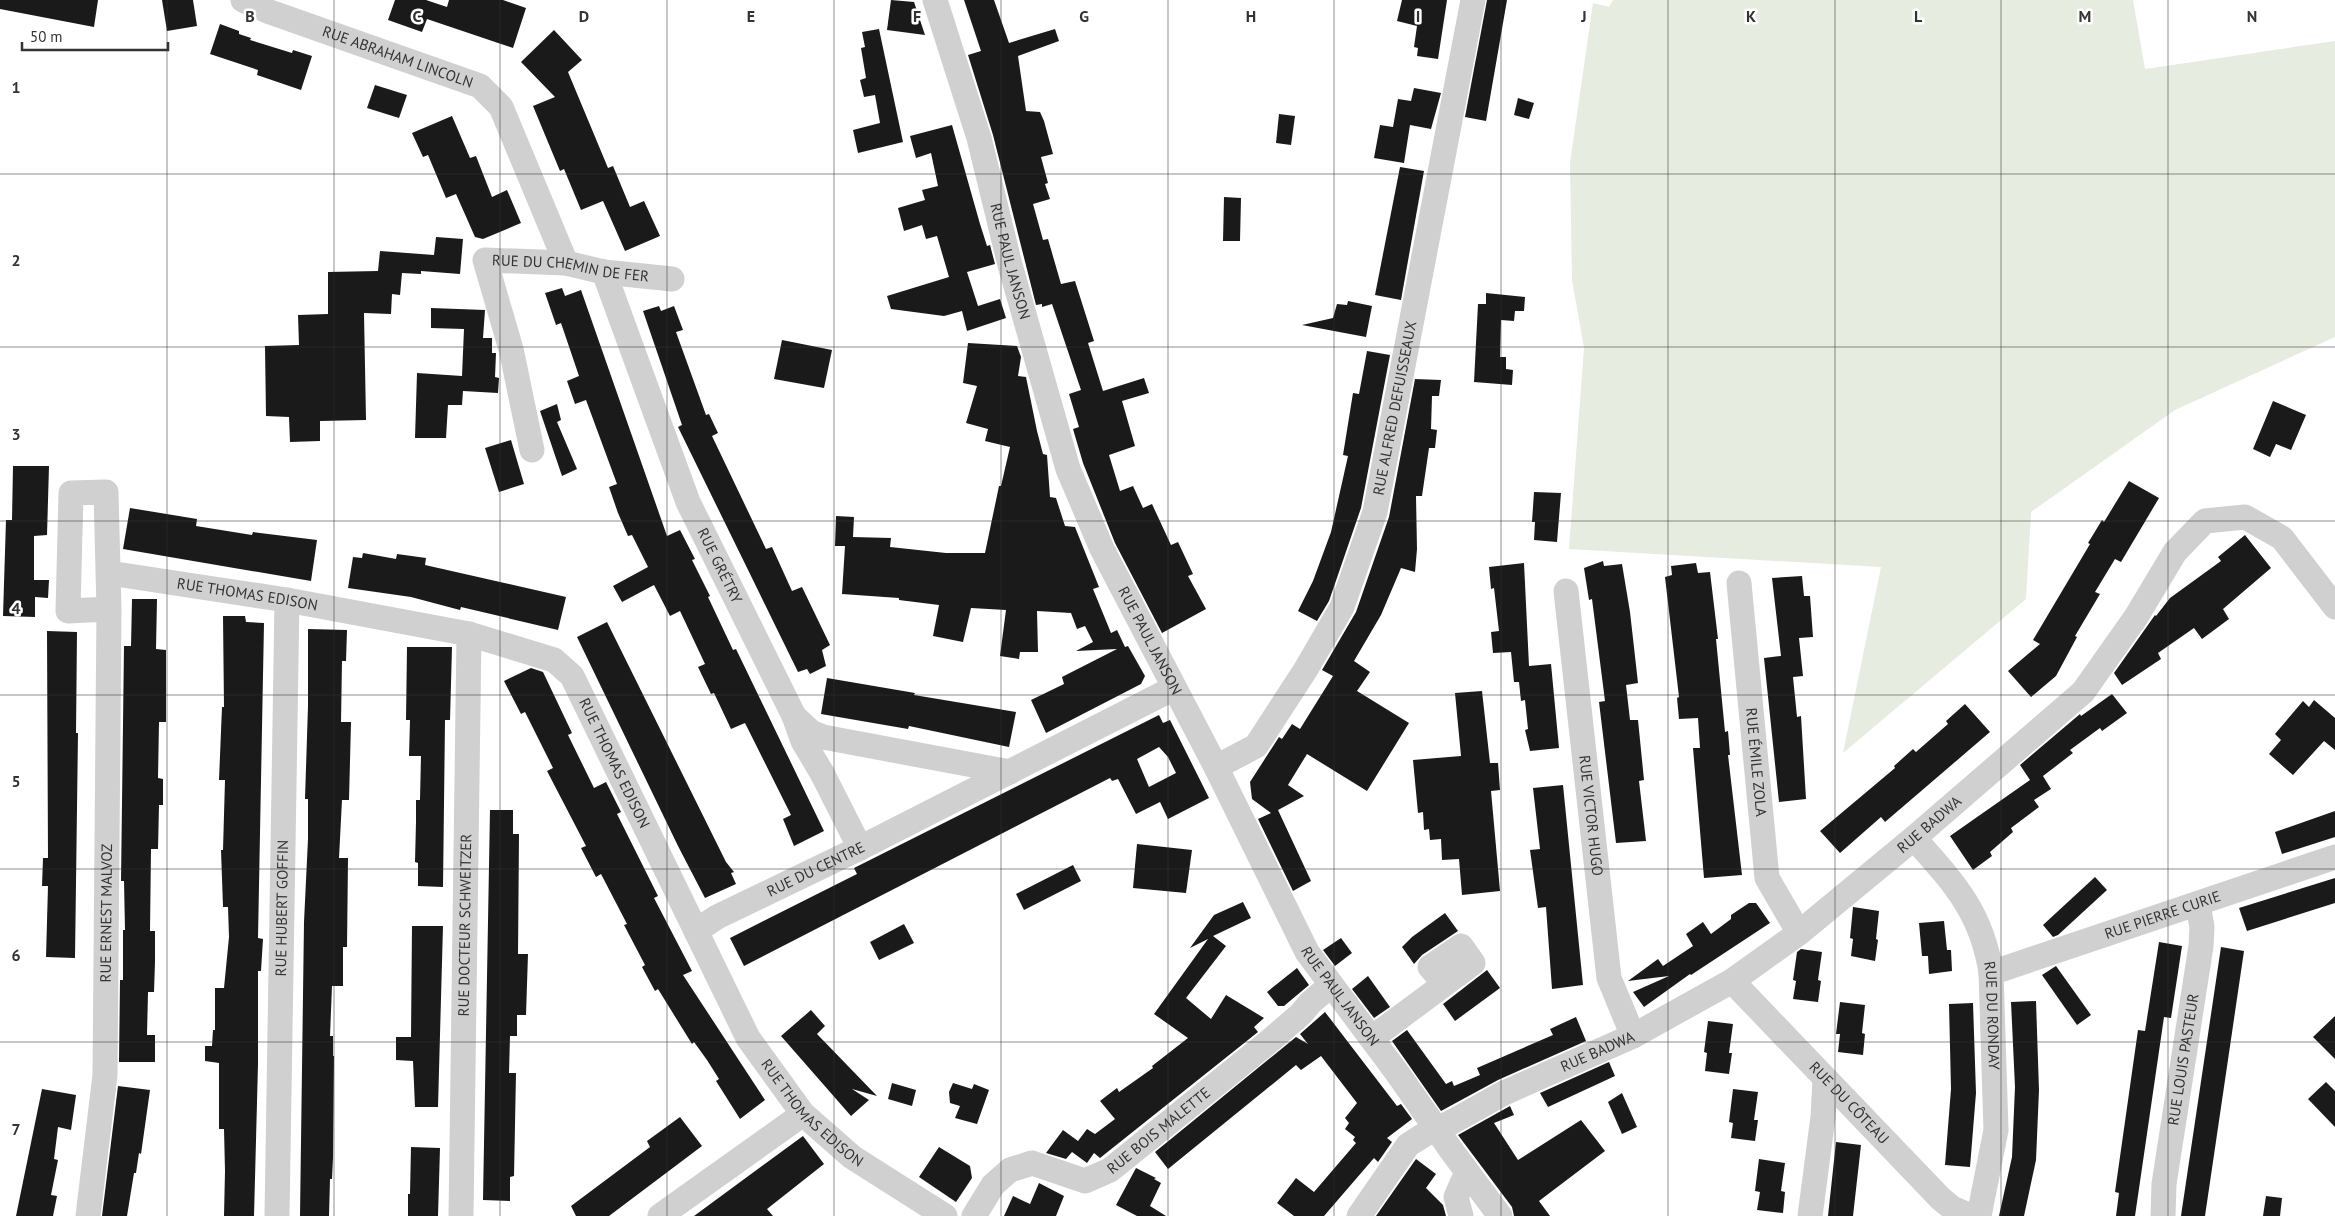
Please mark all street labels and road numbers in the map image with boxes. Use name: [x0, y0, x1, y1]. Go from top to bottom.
street label: RUE ABRAHAM LINCOLN: [320, 21, 476, 92]
street label: RUE PAUL JANSON: [986, 201, 1035, 322]
street label: RUE DU CHEMIN DE FER: [492, 250, 650, 286]
street label: RUE ALFRED DEFUISSEAUX: [1368, 319, 1420, 497]
street label: RUE GRÉTRY: [693, 525, 747, 607]
street label: RUE THOMAS EDISON: [176, 573, 319, 615]
street label: RUE PAUL JANSON: [1114, 583, 1186, 698]
street label: RUE THOMAS EDISON: [575, 695, 654, 831]
street label: RUE ÉMILE ZOLA: [1742, 707, 1771, 818]
street label: RUE VICTOR HUGO: [1575, 754, 1608, 877]
street label: RUE BADWA: [1893, 791, 1965, 857]
street label: RUE DOCTEUR SCHWEITZER: [454, 833, 475, 1017]
street label: RUE DU CENTRE: [764, 837, 868, 901]
street label: RUE HUBERT GOFFIN: [271, 840, 292, 977]
street label: RUE ERNEST MALVOZ: [96, 844, 116, 982]
street label: RUE PIERRE CURIE: [2102, 886, 2223, 943]
street label: RUE PAUL JANSON: [1297, 944, 1384, 1050]
street label: RUE DU RONDAY: [1980, 960, 2004, 1071]
street label: RUE LOUIS PASTEUR: [2163, 992, 2202, 1127]
street label: RUE BADWA: [1558, 1027, 1637, 1076]
street label: RUE THOMAS EDISON: [757, 1055, 867, 1171]
street label: RUE DU CÔTEAU: [1805, 1057, 1893, 1148]
street label: RUE BOIS MALETTE: [1103, 1083, 1214, 1178]

